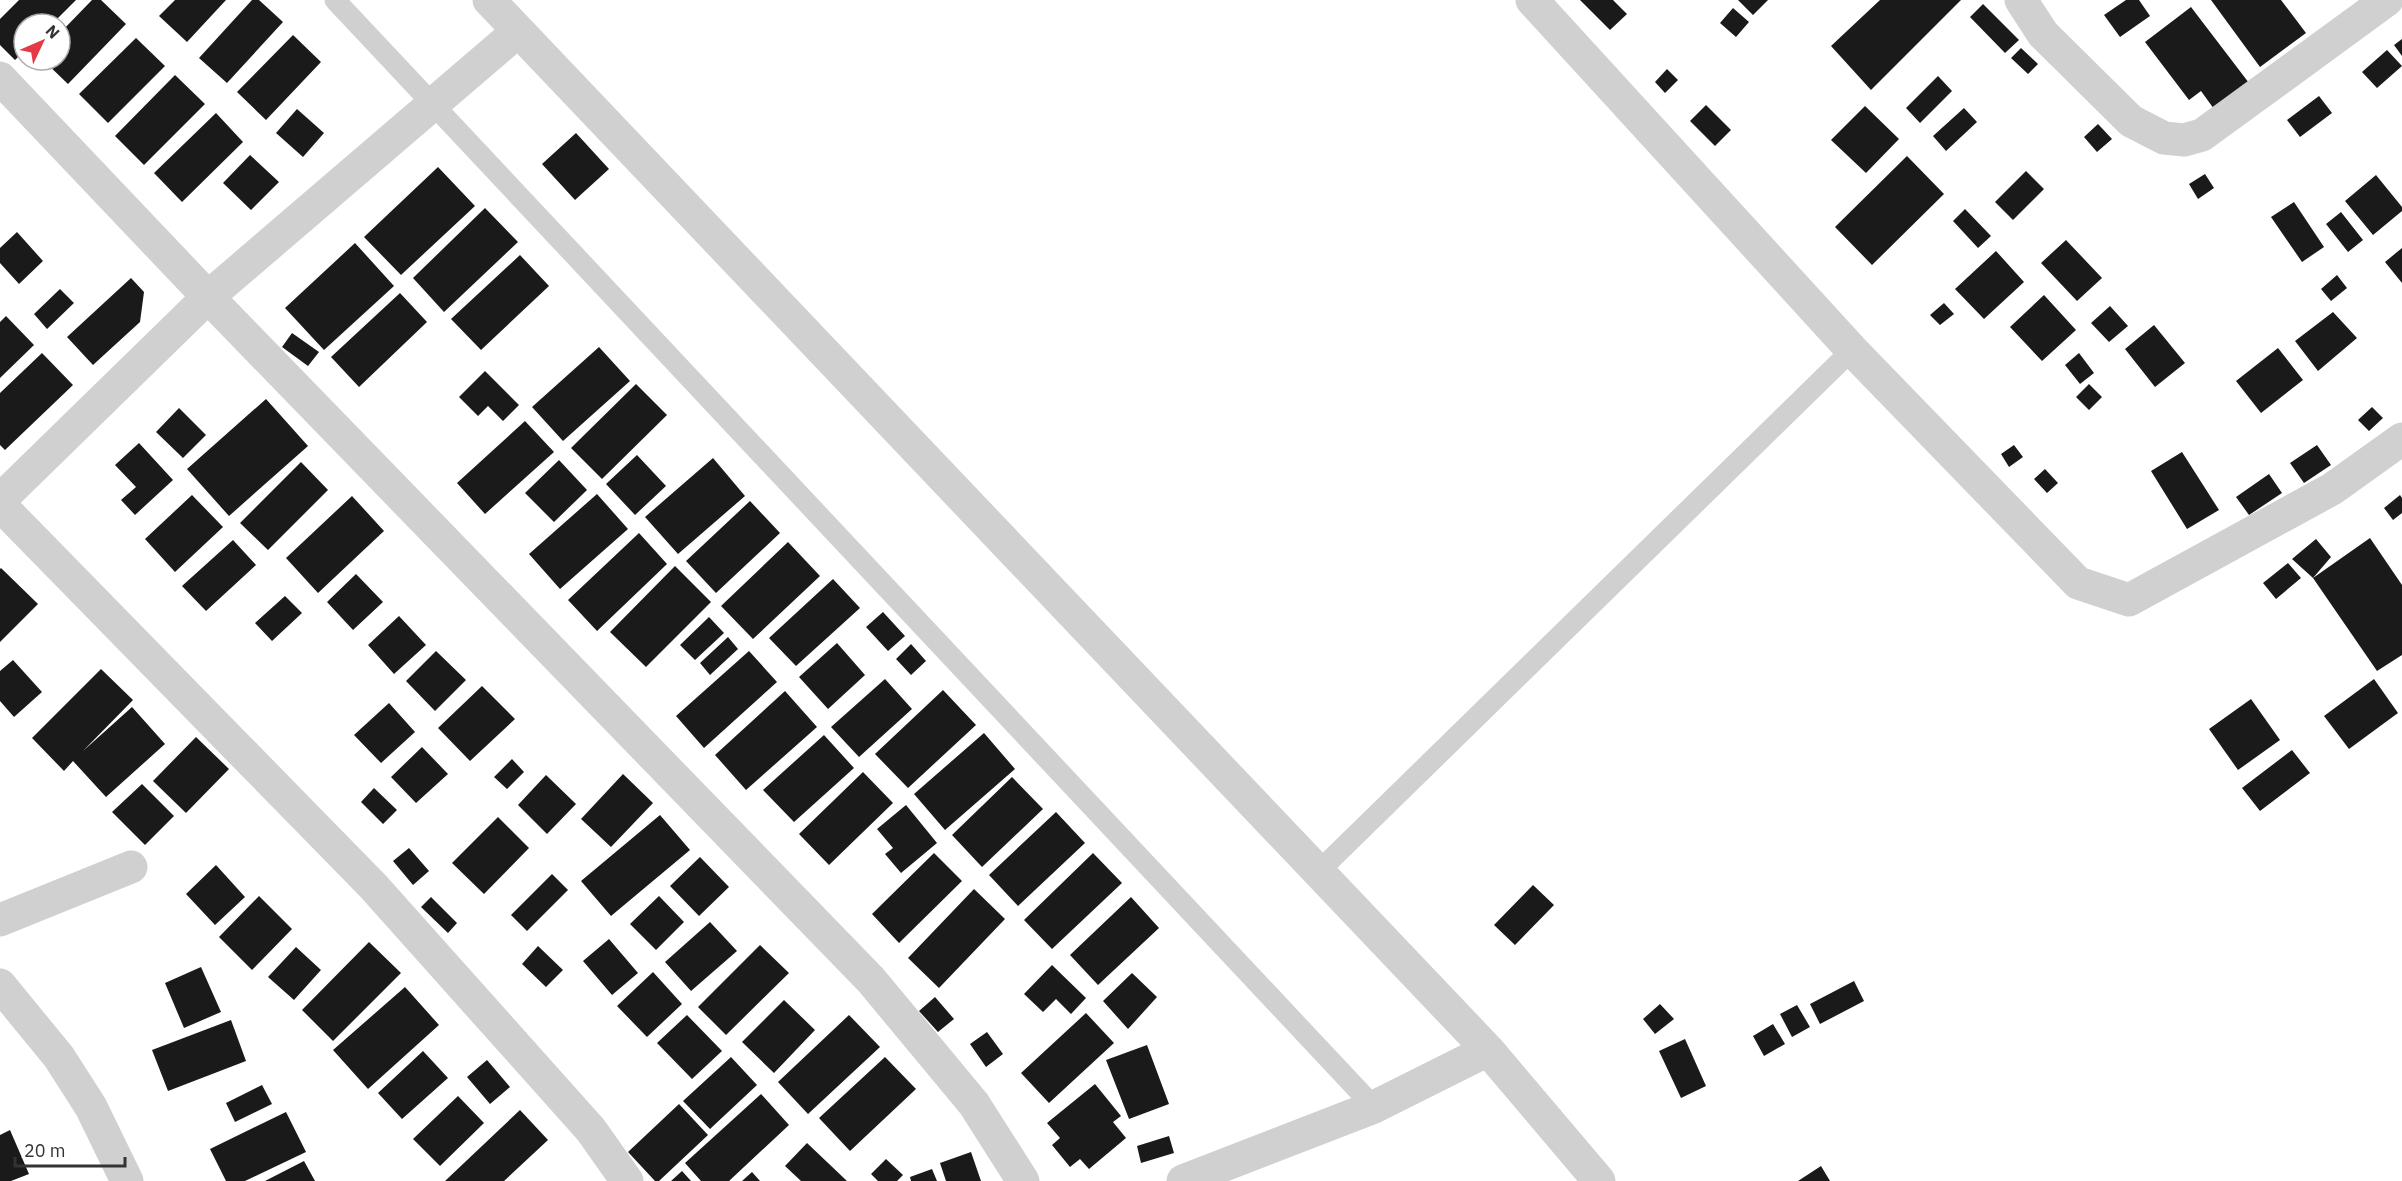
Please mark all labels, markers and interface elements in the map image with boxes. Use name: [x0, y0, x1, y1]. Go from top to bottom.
north arrow: [12, 12, 72, 72]
text: N: [42, 20, 64, 43]
scale bar: [15, 1130, 124, 1168]
text: 20 m: [24, 1139, 66, 1162]

